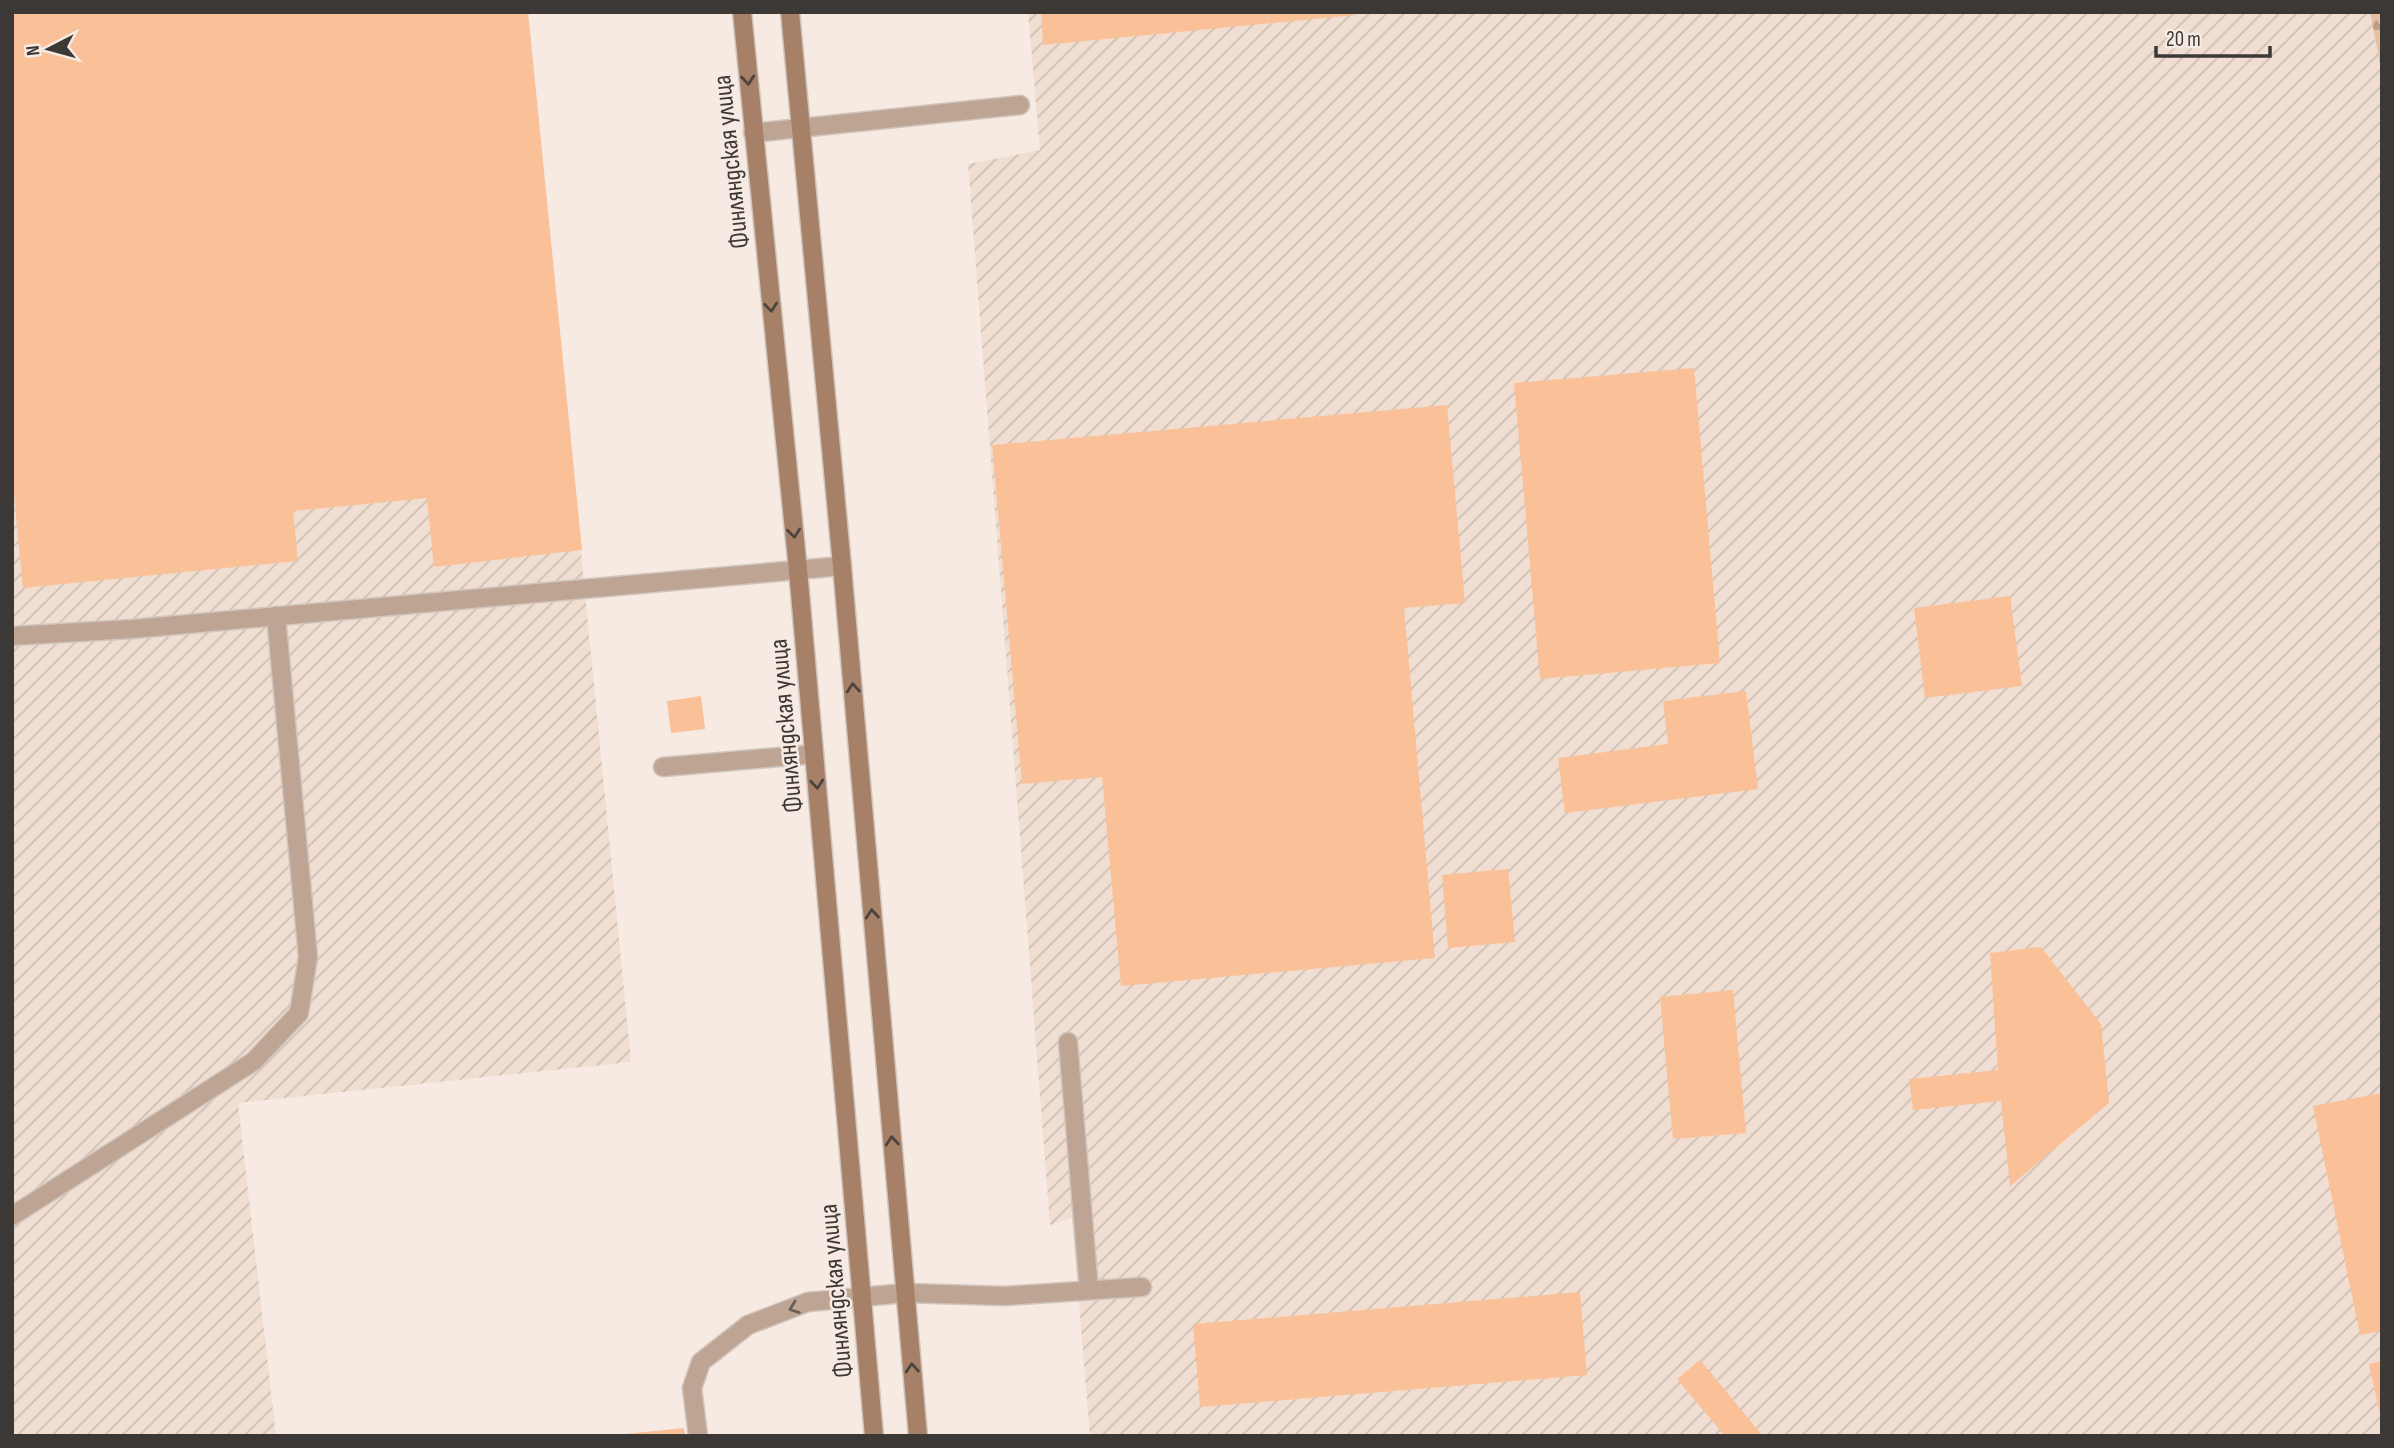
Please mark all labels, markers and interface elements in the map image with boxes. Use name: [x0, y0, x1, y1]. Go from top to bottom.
north arrow: [14, 14, 84, 84]
scale bar: [2156, 14, 2270, 58]
text: 20 m: [2166, 27, 2201, 52]
text: N: [22, 44, 46, 57]
street label: Финляндская улица: [707, 73, 756, 250]
one-way arrow: [741, 74, 756, 86]
one-way arrow: [763, 301, 778, 312]
one-way arrow: [787, 527, 802, 539]
street label: Финляндская улица: [763, 638, 810, 814]
one-way arrow: [846, 682, 861, 693]
one-way arrow: [809, 779, 824, 790]
one-way arrow: [865, 909, 880, 920]
one-way arrow: [885, 1135, 900, 1146]
street label: Финляндская улица: [813, 1203, 860, 1379]
one-way arrow: [789, 1299, 801, 1313]
one-way arrow: [904, 1362, 919, 1374]

